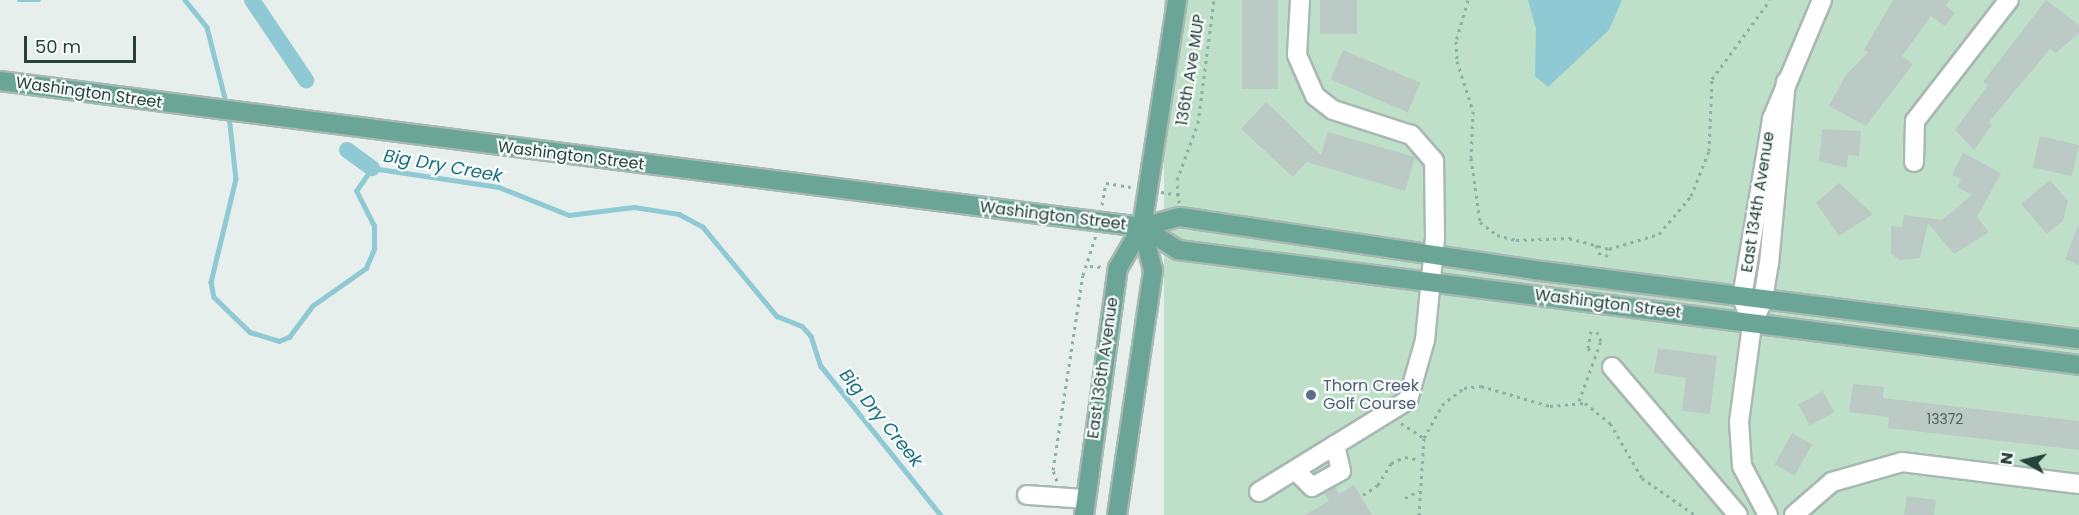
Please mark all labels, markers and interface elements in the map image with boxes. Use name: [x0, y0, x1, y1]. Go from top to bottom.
street label: 136th Ave MUP: [1173, 13, 1209, 127]
scale bar: [27, 24, 140, 62]
text: 50 m: [35, 34, 81, 59]
street label: Washington Street: [15, 73, 163, 113]
street label: East 134th Avenue: [1737, 130, 1779, 274]
street label: Washington Street: [497, 137, 645, 175]
water label: Big Dry Creek: [382, 145, 504, 187]
street label: Washington Street: [979, 197, 1127, 235]
street label: Washington Street: [1534, 285, 1682, 323]
street label: East 136th Avenue: [1084, 296, 1122, 440]
water label: Big Dry Creek: [835, 365, 927, 471]
place label: Thorn Creek Golf Course: [1323, 376, 1419, 414]
marker: Thorn Creek Golf Course: [1304, 388, 1318, 402]
house number: 13372: [1927, 411, 1963, 427]
north arrow: [1995, 431, 2055, 491]
text: N: [1994, 451, 2019, 466]

